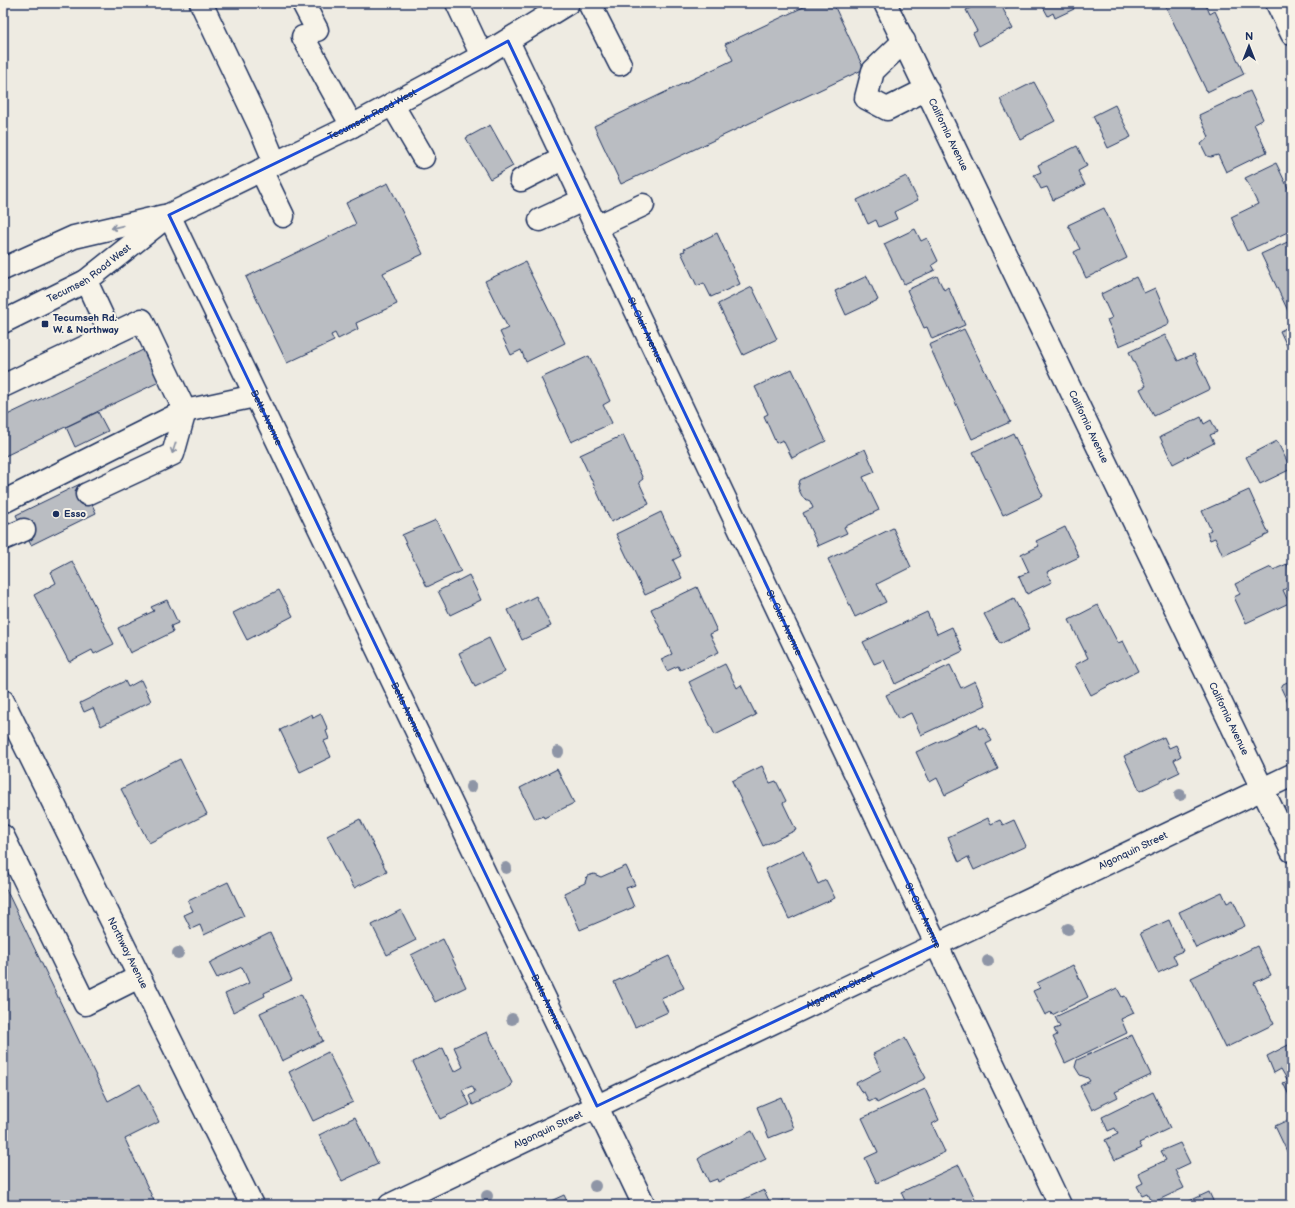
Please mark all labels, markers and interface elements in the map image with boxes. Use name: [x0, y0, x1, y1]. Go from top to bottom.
north arrow: [1229, 26, 1269, 66]
text: N: [1245, 30, 1253, 43]
street label: Tecumseh Road West: [326, 87, 418, 143]
street label: California Avenue: [926, 96, 971, 173]
one-way arrow: [111, 223, 124, 231]
street label: Tecumseh Road West: [45, 242, 133, 305]
street label: St. Clair Avenue: [624, 295, 666, 365]
place label: Tecumseh Rd. W. & Northway: [53, 312, 119, 336]
marker: Tecumseh Rd. W. & Northway: [40, 319, 50, 329]
street label: Betts Avenue: [248, 388, 285, 448]
street label: California Avenue: [1066, 388, 1111, 465]
one-way arrow: [170, 441, 177, 454]
place label: Esso: [64, 508, 86, 520]
marker: Esso: [51, 509, 61, 519]
street label: St. Clair Avenue: [763, 588, 805, 658]
street label: Betts Avenue: [388, 680, 425, 740]
street label: California Avenue: [1206, 680, 1251, 757]
street label: Algonquin Street: [1097, 829, 1169, 872]
street label: St. Clair Avenue: [902, 881, 943, 950]
street label: Northway Avenue: [105, 915, 150, 991]
street label: Algonquin Street: [804, 969, 877, 1012]
street label: Betts Avenue: [528, 972, 565, 1032]
street label: Algonquin Street: [512, 1108, 584, 1151]

